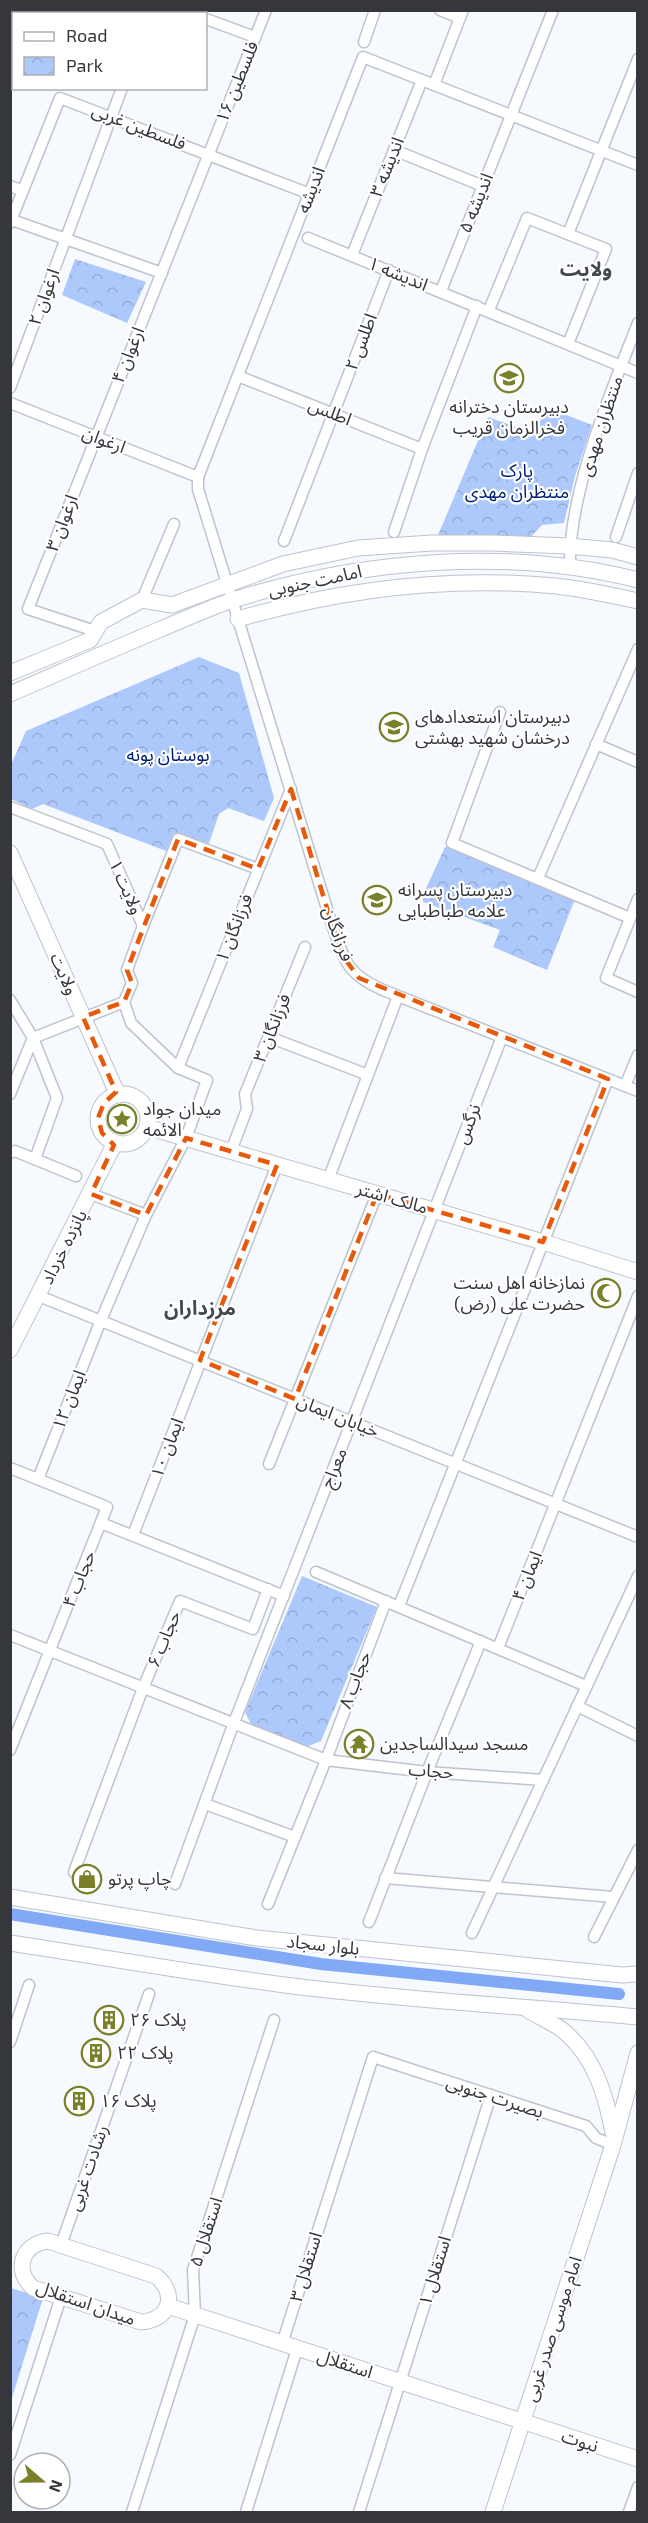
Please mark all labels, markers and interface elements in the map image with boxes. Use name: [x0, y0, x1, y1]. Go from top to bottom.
legend: [12, 12, 207, 90]
text: Road: [66, 24, 107, 46]
street label: فلسطین ۱۶: [210, 38, 263, 126]
text: Park: [66, 54, 103, 76]
street label: فلسطین غربی: [89, 98, 190, 155]
street label: اندیشه ۳: [364, 134, 408, 200]
street label: اندیشه: [291, 163, 329, 216]
street label: اندیشه ۵: [453, 170, 497, 236]
street label: اندیشه ۱: [365, 251, 431, 295]
district label: ولایت: [560, 256, 612, 281]
street label: ارغوان ۲: [23, 265, 64, 328]
street label: اطلس ۲: [339, 310, 382, 373]
street label: ارغوان ۴: [106, 323, 149, 386]
school or university icon: دبیرستان دخترانه فخرالزمان قریب: [493, 362, 525, 394]
street label: منتظران مهدی: [573, 373, 628, 479]
street label: اطلس: [305, 392, 355, 431]
place label: دبیرستان دخترانه فخرالزمان قریب: [449, 395, 569, 439]
street label: ارغوان: [79, 421, 129, 458]
park label: پارک منتظران مهدی: [465, 459, 569, 503]
street label: ارغوان ۳: [40, 491, 83, 554]
street label: امامت جنوبی: [266, 559, 364, 602]
place label: دبیرستان استعدادهای درخشان شهید بهشتی: [415, 705, 570, 749]
school or university icon: دبیرستان استعدادهای درخشان شهید بهشتی: [378, 711, 410, 743]
park label: بوستان پونه: [126, 743, 210, 766]
street label: ولایت ۱: [105, 856, 149, 918]
place label: دبیرستان پسرانه علامه طباطبایی: [398, 878, 512, 922]
school or university icon: دبیرستان پسرانه علامه طباطبایی: [361, 884, 393, 916]
street label: فرزانگان ۱: [209, 890, 258, 965]
street label: فرزانگان: [318, 903, 359, 965]
street label: ولایت: [46, 949, 84, 998]
street label: فرزانگان ۳: [247, 990, 296, 1065]
place label: میدان جواد الائمه: [143, 1097, 221, 1140]
street label: نرگس: [449, 1100, 486, 1147]
place icon: میدان جواد الائمه: [106, 1103, 138, 1135]
street label: مالک اشتر: [353, 1176, 430, 1219]
street label: پانزده خرداد: [35, 1206, 92, 1288]
place label: نمازخانه اهل سنت حضرت علی (رض): [453, 1271, 585, 1315]
mosque icon: نمازخانه اهل سنت حضرت علی (رض): [590, 1277, 622, 1309]
district label: مرزداران: [164, 1295, 236, 1320]
street label: ایمان ۱۲: [46, 1367, 91, 1433]
street label: خیابان ایمان: [294, 1389, 383, 1442]
street label: ایمان ۱۰: [145, 1415, 188, 1481]
street label: معراج: [315, 1444, 354, 1492]
street label: حجاب ۴: [57, 1547, 99, 1610]
street label: ایمان ۴: [506, 1547, 547, 1604]
street label: حجاب ۶: [141, 1607, 185, 1670]
street label: حجاب ۸: [333, 1648, 375, 1711]
temple icon: مسجد سیدالساجدین: [343, 1728, 375, 1760]
place label: مسجد سیدالساجدین: [380, 1732, 528, 1755]
street label: حجاب: [408, 1757, 455, 1783]
shop icon: چاپ پرتو: [71, 1863, 103, 1895]
place label: چاپ پرتو: [108, 1867, 172, 1891]
street label: بلوار سجاد: [286, 1929, 361, 1960]
building icon: پلاک ۲۶: [93, 2004, 125, 2036]
place label: پلاک ۲۶: [130, 2008, 187, 2031]
building icon: پلاک ۲۲: [80, 2037, 112, 2069]
place label: پلاک ۲۲: [117, 2041, 174, 2064]
street label: بصیرت جنوبی: [444, 2070, 547, 2123]
building icon: پلاک ۱۶: [63, 2085, 95, 2117]
place label: پلاک ۱۶: [100, 2089, 157, 2112]
street label: رشادت غربی: [62, 2122, 113, 2214]
street label: استقلال ۵: [184, 2194, 228, 2269]
street label: استقلال ۳: [284, 2229, 327, 2304]
street label: استقلال ۱: [413, 2233, 456, 2308]
street label: امام موسی صدر غربی: [518, 2253, 590, 2405]
street label: میدان استقلال: [33, 2275, 139, 2330]
street label: استقلال: [314, 2344, 376, 2383]
street label: نبوت: [559, 2424, 601, 2457]
north arrow: [12, 2451, 72, 2511]
text: N: [46, 2478, 67, 2495]

